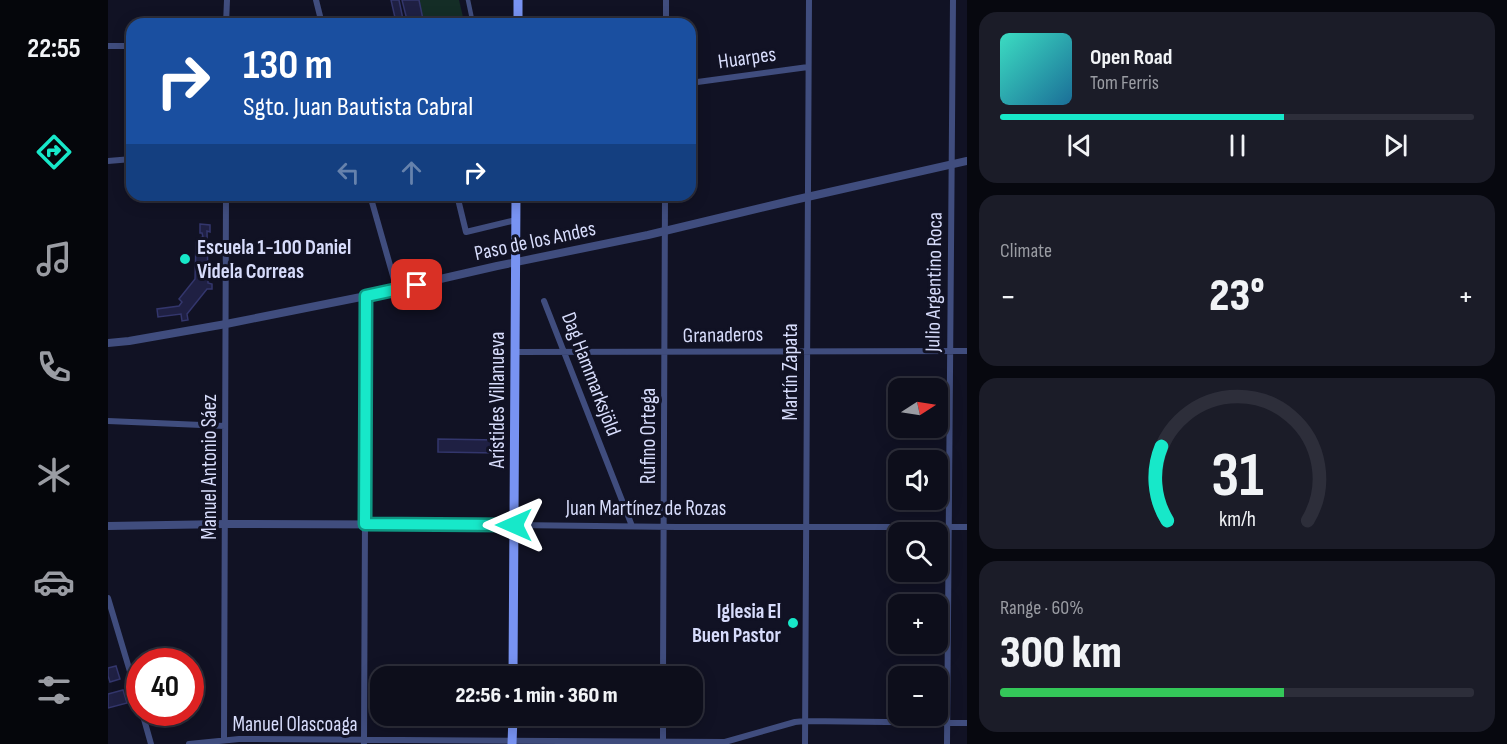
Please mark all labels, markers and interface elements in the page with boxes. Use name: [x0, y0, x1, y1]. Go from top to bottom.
text: 22:55: [27, 33, 81, 65]
text: 130 m: [243, 40, 333, 91]
icon: right: [144, 42, 222, 120]
street label: Huarpes: [716, 42, 778, 74]
text: Open Road: [1090, 44, 1172, 71]
text: Tom Ferris: [1090, 71, 1159, 95]
text: Sgto. Juan Bautista Cabral: [243, 91, 473, 123]
icon: previous: [1063, 129, 1096, 162]
icon: pause: [1221, 129, 1254, 162]
icon: next: [1379, 129, 1412, 162]
icon: directions: [33, 131, 75, 173]
icon: left: [332, 156, 365, 189]
icon: ahead: [395, 156, 428, 189]
icon: right: [458, 156, 491, 189]
street label: Julio Argentino Roca: [920, 212, 948, 353]
street label: Paso de los Andes: [472, 216, 598, 266]
place label: Escuela 1-100 Daniel Videla Correas: [197, 235, 351, 284]
icon: music: [33, 238, 75, 280]
text: Climate: [1000, 239, 1052, 263]
marker: Escuela 1-100 Daniel Videla Correas: [178, 252, 192, 266]
pin: [391, 259, 442, 310]
icon: arrive: [400, 268, 433, 301]
text: 23°: [1209, 269, 1265, 324]
text: −: [1000, 277, 1016, 317]
text: +: [1458, 277, 1474, 317]
street label: Dag Hammarksjöld: [556, 309, 626, 439]
street label: Granaderos: [683, 322, 763, 348]
street label: Martín Zapata: [778, 323, 803, 421]
street label: Arístides Villanueva: [485, 332, 510, 469]
icon: phone: [33, 346, 75, 388]
north arrow: [888, 378, 948, 438]
map controls: [888, 378, 948, 726]
street label: Rufino Ortega: [636, 388, 661, 484]
street label: Manuel Antonio Sáez: [197, 394, 222, 540]
text: 31: [1211, 439, 1263, 514]
button: sound: [888, 450, 948, 510]
icon: climate: [33, 454, 75, 496]
position arrow: [482, 493, 546, 557]
street label: Juan Martínez de Rozas: [565, 496, 726, 521]
text: km/h: [1218, 507, 1256, 532]
button: search: [888, 522, 948, 582]
icon: car: [33, 561, 75, 603]
button: +: [888, 594, 948, 654]
text: Range · 60%: [1000, 596, 1084, 620]
place label: Iglesia El Buen Pastor: [692, 599, 782, 648]
marker: Iglesia El Buen Pastor: [786, 616, 800, 630]
text: 300 km: [1000, 626, 1122, 681]
speed limit sign: 40: [126, 648, 204, 726]
button: −: [888, 666, 948, 726]
icon: filters: [33, 669, 75, 711]
text: 22:56 · 1 min · 360 m: [455, 682, 618, 709]
street label: Manuel Olascoaga: [232, 712, 358, 737]

